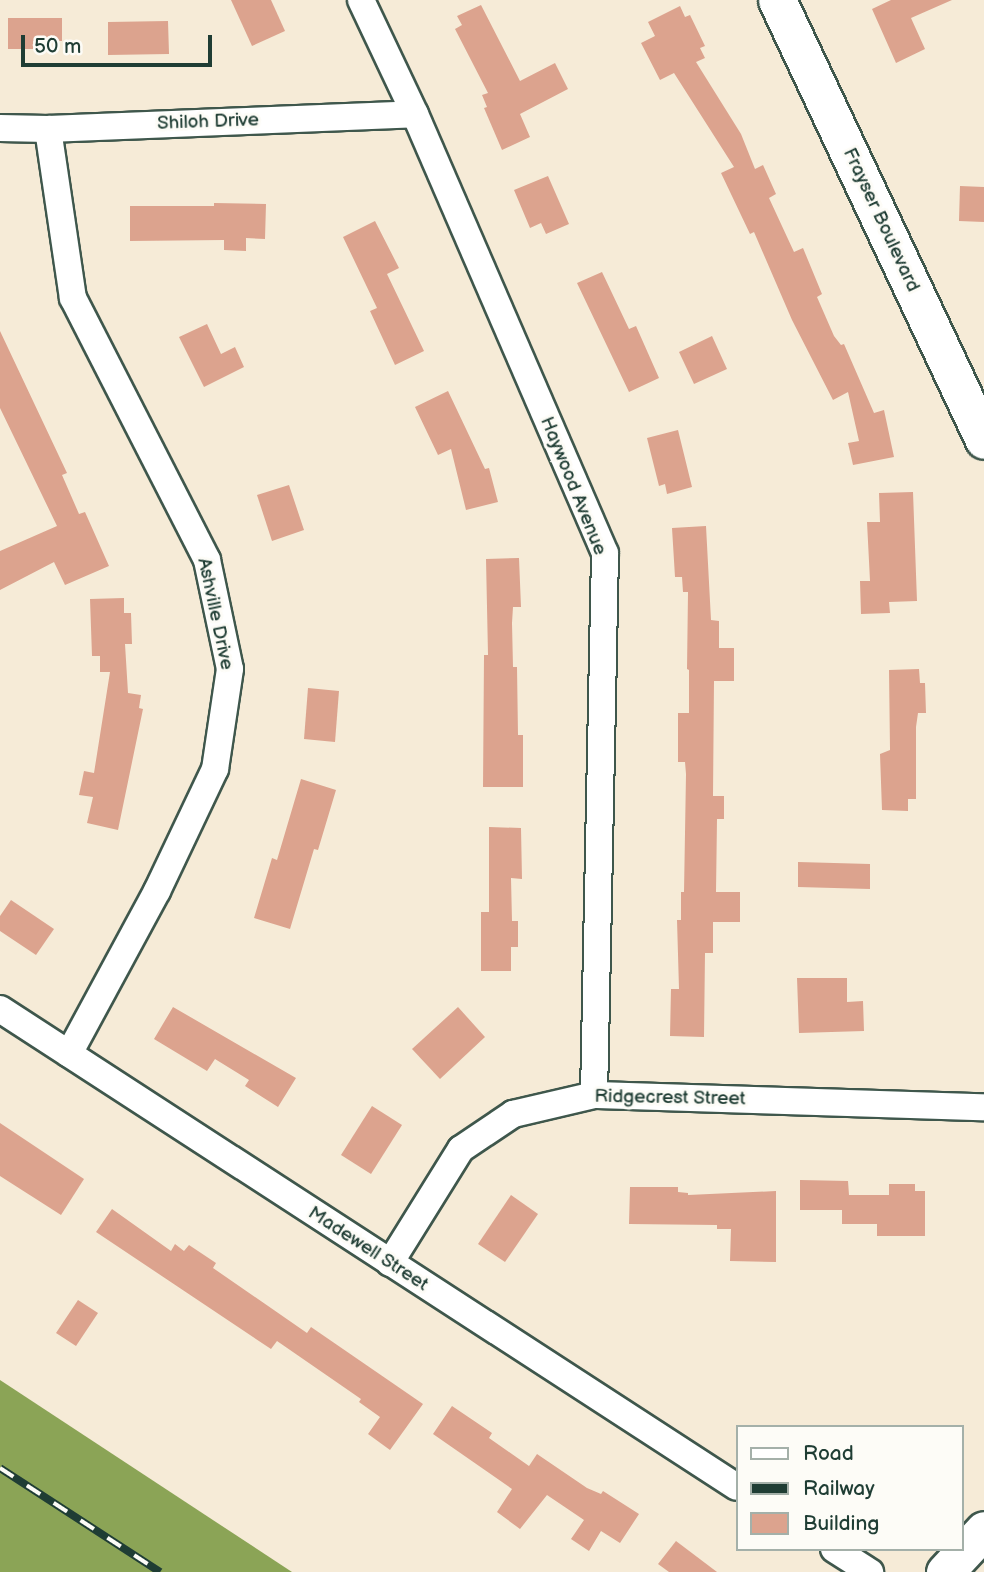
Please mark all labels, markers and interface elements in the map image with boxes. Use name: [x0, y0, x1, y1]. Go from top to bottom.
scale bar: [24, 21, 215, 65]
text: 50 m: [34, 34, 81, 59]
street label: Shiloh Drive: [157, 109, 259, 135]
street label: Frayser Boulevard: [838, 144, 924, 296]
street label: Haywood Avenue: [535, 413, 611, 559]
street label: Ashville Drive: [192, 556, 238, 672]
street label: Ridgecrest Street: [594, 1085, 746, 1111]
street label: Madewell Street: [304, 1202, 432, 1296]
legend: [736, 1425, 963, 1551]
text: Road: [803, 1441, 854, 1466]
text: Railway: [803, 1476, 875, 1501]
text: Building: [803, 1511, 879, 1536]

